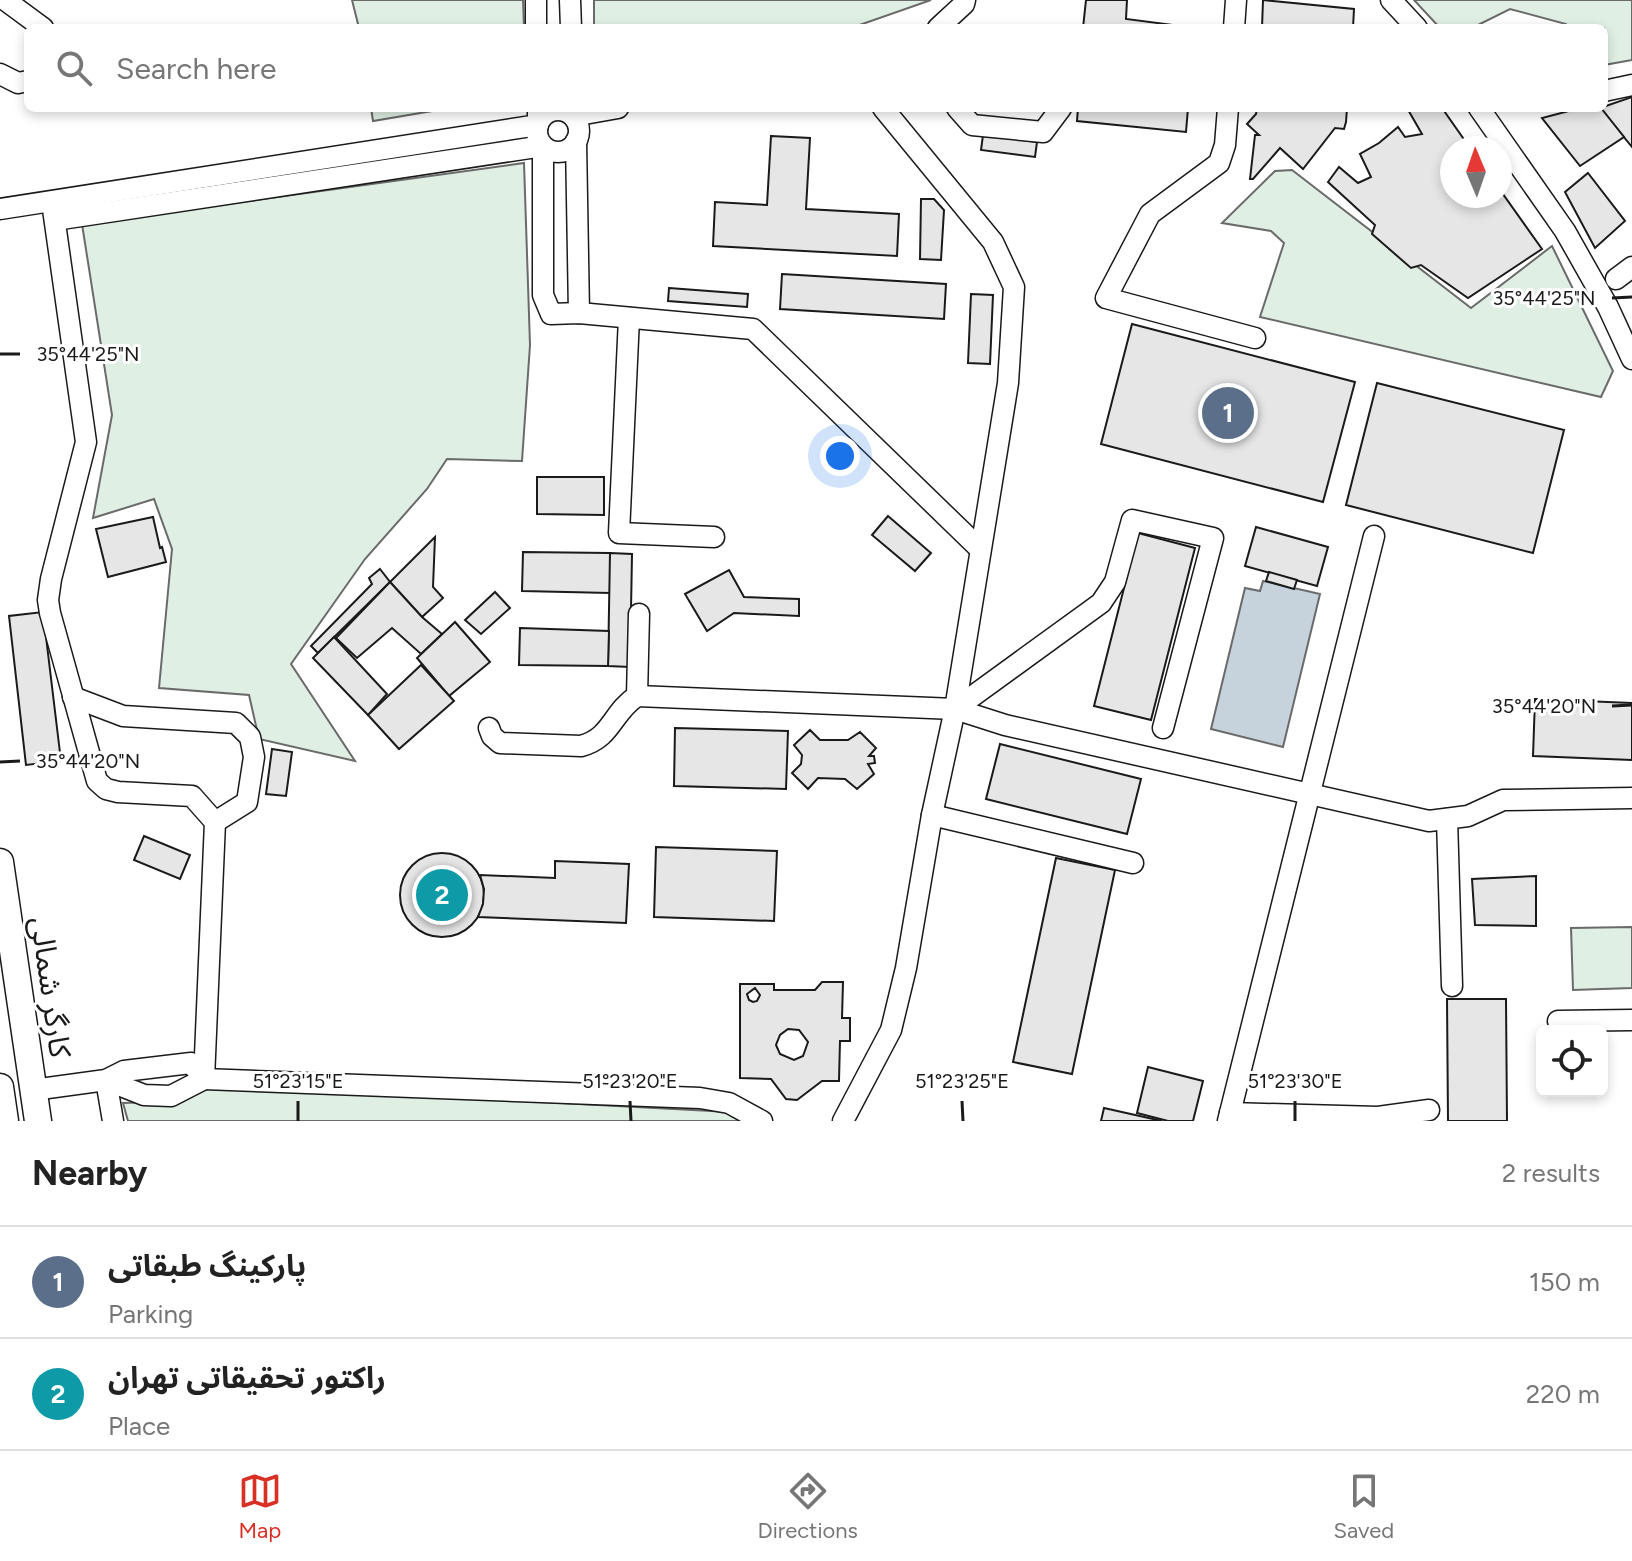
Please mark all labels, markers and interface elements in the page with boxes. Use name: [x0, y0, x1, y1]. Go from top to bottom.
search box: [24, 24, 1608, 112]
icon: search: [52, 46, 96, 90]
text: Search here: [116, 50, 276, 87]
north arrow: [1440, 136, 1512, 208]
text: 35°44'25"N: [1492, 286, 1596, 310]
text: 35°44'25"N: [36, 342, 140, 366]
pin: 1: [1202, 383, 1254, 443]
your location: [820, 436, 860, 476]
text: 35°44'20"N: [1492, 694, 1596, 718]
text: 35°44'20"N: [36, 749, 140, 773]
pin: 2: [416, 865, 468, 925]
street label: کارگر شمالی: [23, 914, 79, 1061]
map controls: [1536, 1025, 1608, 1097]
button: locate: [1536, 1025, 1608, 1097]
text: 51°23'15"E: [252, 1069, 344, 1093]
text: 51°23'20"E: [582, 1069, 678, 1093]
text: 51°23'25"E: [915, 1069, 1009, 1093]
text: 51°23'30"E: [1247, 1069, 1343, 1093]
text: Nearby: [32, 1153, 147, 1194]
text: 2 results: [1502, 1157, 1600, 1189]
text: پارکینگ طبقاتی: [108, 1247, 306, 1284]
text: 1: [53, 1266, 63, 1298]
text: 150 m: [1529, 1266, 1600, 1298]
text: Parking: [108, 1298, 193, 1330]
text: راکتور تحقیقاتی تهران: [108, 1359, 386, 1396]
text: 2: [50, 1378, 66, 1410]
text: 220 m: [1526, 1378, 1600, 1410]
text: Place: [108, 1410, 170, 1442]
tab: Map: [238, 1469, 282, 1544]
tab: Directions: [758, 1469, 858, 1544]
tab: Saved: [1333, 1469, 1394, 1544]

